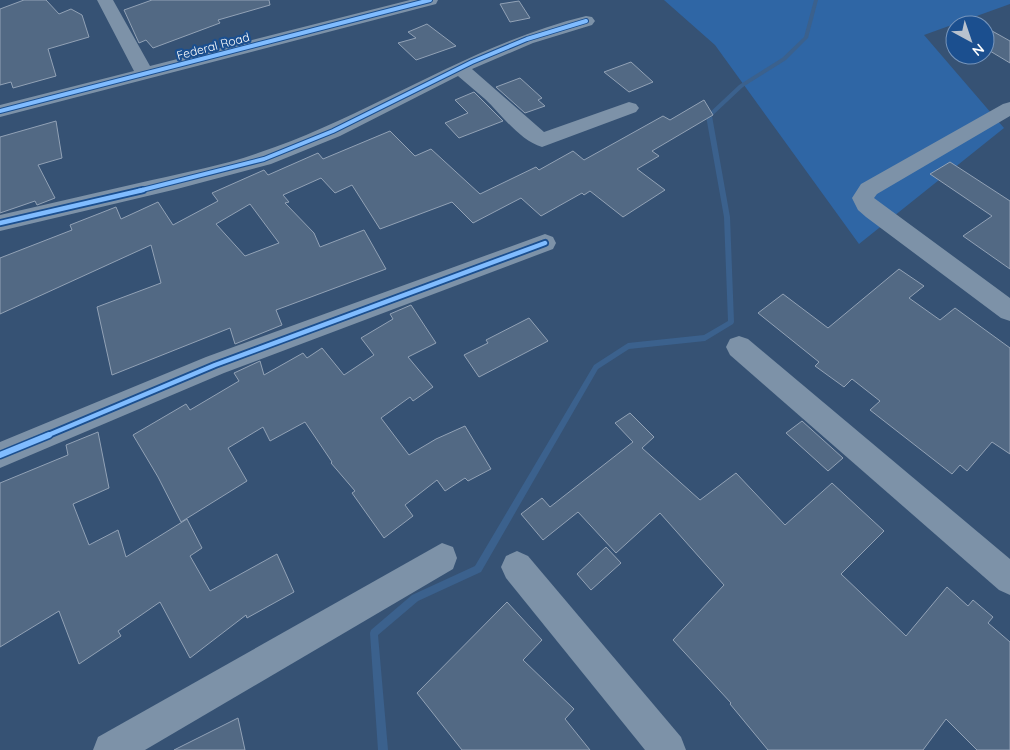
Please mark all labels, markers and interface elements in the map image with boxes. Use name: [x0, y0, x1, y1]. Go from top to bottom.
north arrow: [945, 15, 995, 65]
street label: Federal Road: [175, 29, 251, 63]
text: N: [969, 40, 988, 60]

